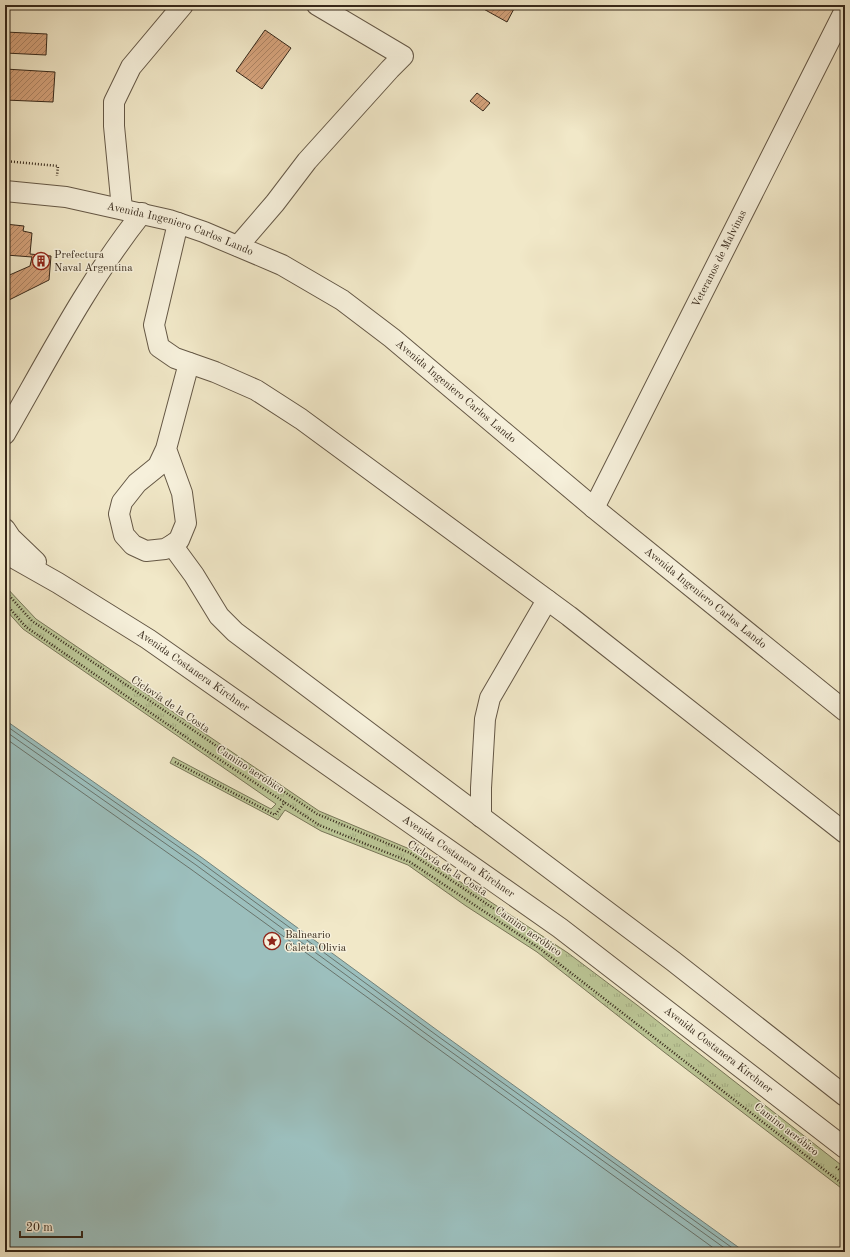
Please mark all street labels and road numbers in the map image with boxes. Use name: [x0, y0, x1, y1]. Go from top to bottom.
street label: Avenida Ingeniero Carlos Lando: [106, 201, 255, 258]
street label: Veteranos de Malvinas: [691, 208, 749, 309]
street label: Avenida Ingeniero Carlos Lando: [393, 338, 518, 445]
street label: Avenida Ingeniero Carlos Lando: [642, 546, 768, 651]
street label: Avenida Costanera Kirchner: [135, 628, 252, 714]
street label: Ciclovía de la Costa: [129, 675, 212, 736]
street label: Camino aeróbico: [214, 744, 286, 796]
street label: Avenida Costanera Kirchner: [400, 814, 517, 900]
street label: Ciclovía de la Costa: [405, 839, 489, 899]
street label: Camino aeróbico: [493, 905, 563, 959]
street label: Avenida Costanera Kirchner: [662, 1005, 775, 1096]
street label: Camino aeróbico: [752, 1102, 820, 1158]

